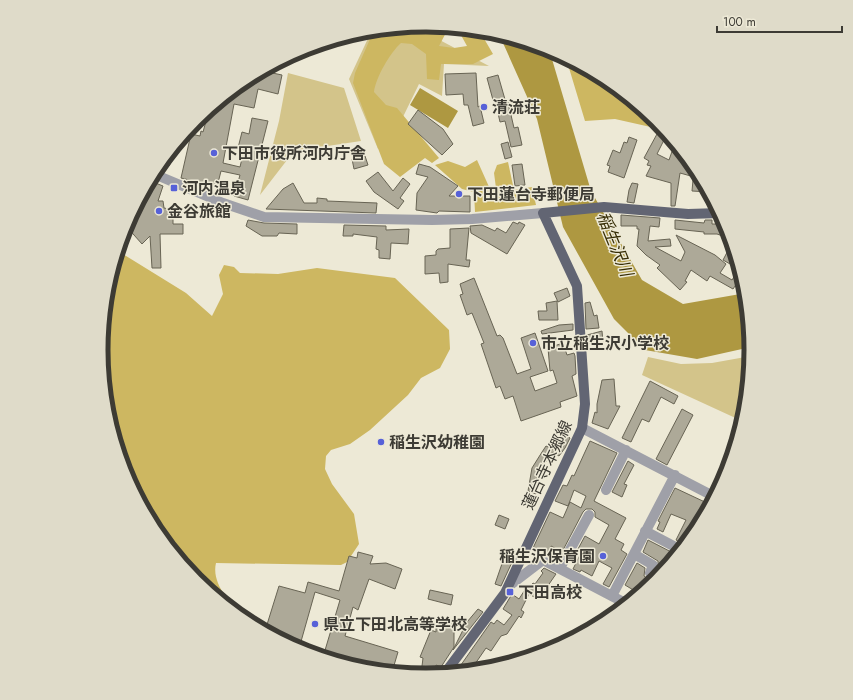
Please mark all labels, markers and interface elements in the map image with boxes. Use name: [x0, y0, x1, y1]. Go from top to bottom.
scale bar: [717, 8, 842, 34]
text: 100 m: [723, 13, 756, 31]
place label: 清流荘: [492, 96, 540, 119]
marker: 清流荘: [479, 102, 489, 112]
place label: 下田市役所河内庁舎: [222, 142, 366, 165]
marker: 下田市役所河内庁舎: [209, 148, 219, 158]
place label: 河内温泉: [182, 177, 246, 200]
marker: 河内温泉: [169, 183, 179, 193]
place label: 下田蓮台寺郵便局: [467, 183, 595, 206]
marker: 下田蓮台寺郵便局: [454, 189, 464, 199]
place label: 金谷旅館: [167, 200, 231, 223]
marker: 金谷旅館: [154, 206, 164, 216]
water label: 稲生沢川: [591, 208, 640, 282]
place label: 市立稲生沢小学校: [541, 332, 669, 355]
marker: 市立稲生沢小学校: [528, 338, 538, 348]
street label: 蓮台寺本郷線: [516, 417, 578, 513]
place label: 稲生沢幼稚園: [389, 431, 485, 454]
marker: 稲生沢幼稚園: [376, 437, 386, 447]
place label: 稲生沢保育園: [499, 545, 595, 568]
marker: 稲生沢保育園: [598, 551, 608, 561]
place label: 下田高校: [518, 581, 582, 604]
marker: 下田高校: [505, 587, 515, 597]
place label: 県立下田北高等学校: [323, 613, 467, 636]
marker: 県立下田北高等学校: [310, 619, 320, 629]

